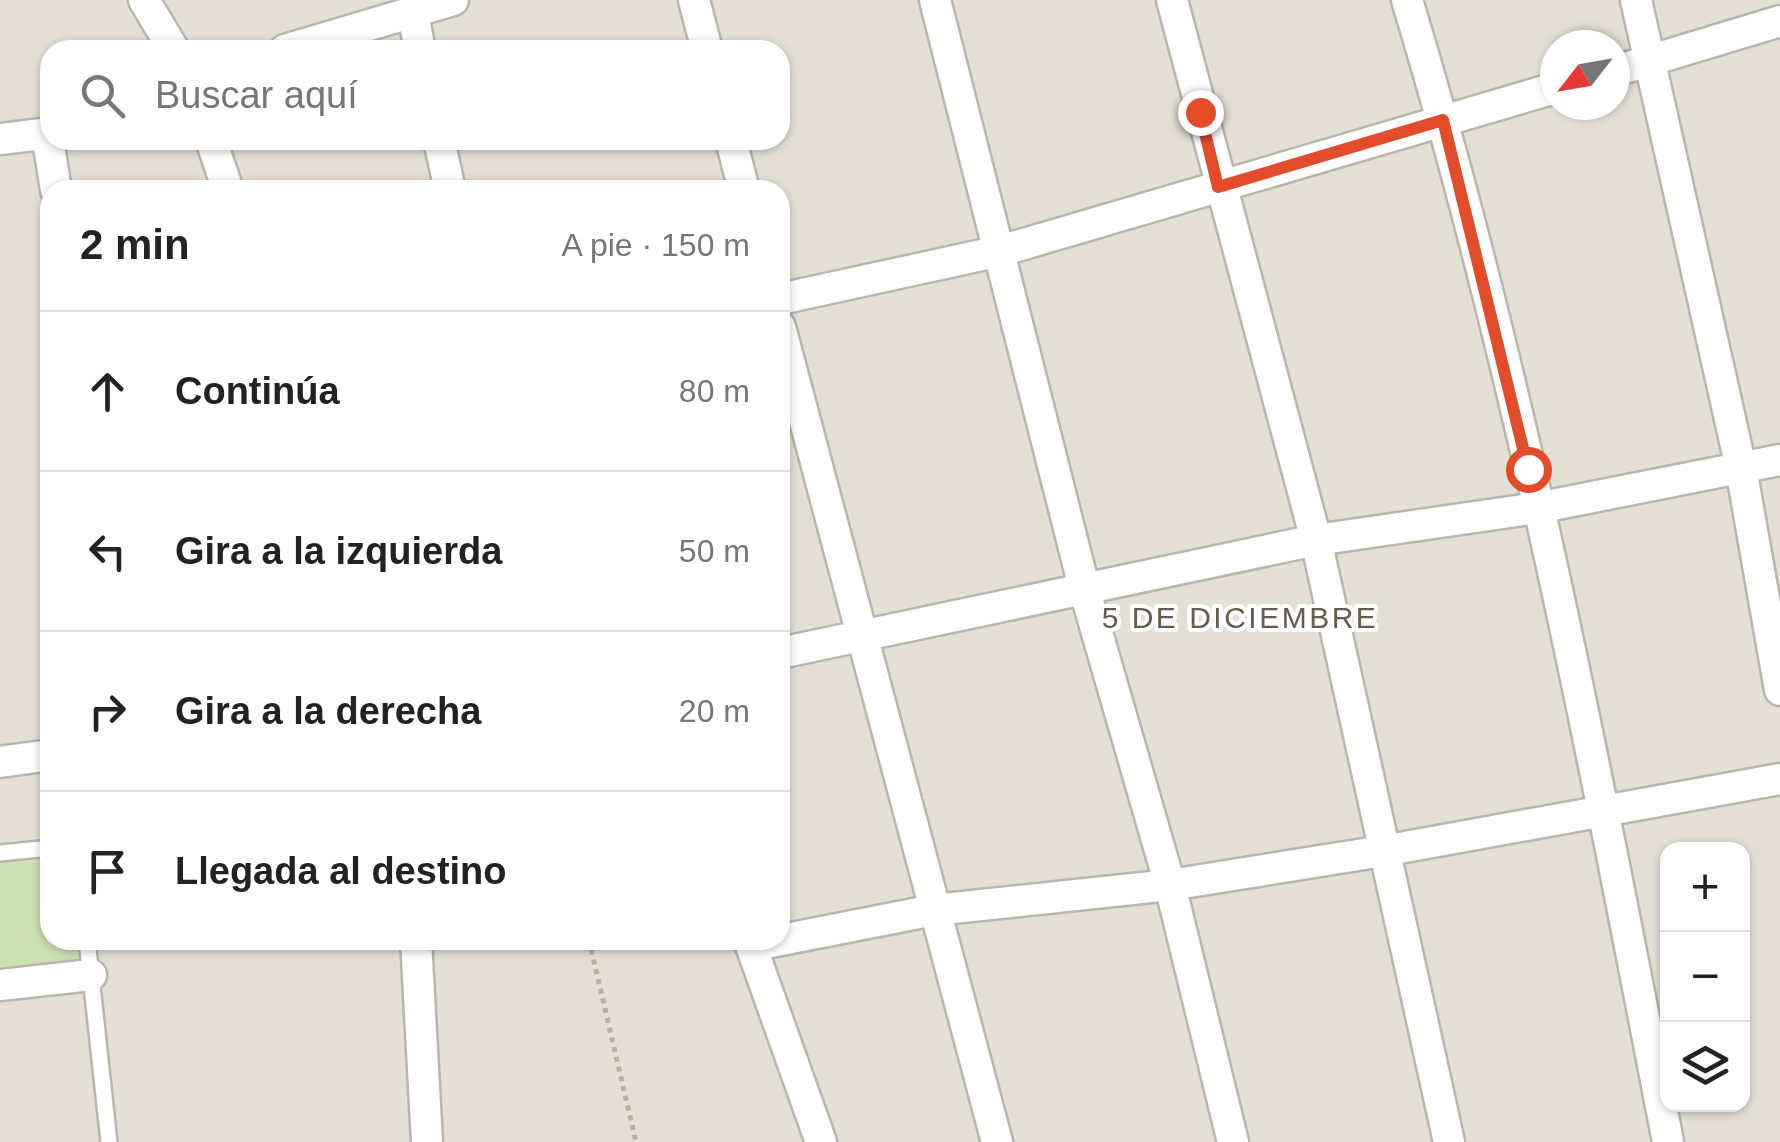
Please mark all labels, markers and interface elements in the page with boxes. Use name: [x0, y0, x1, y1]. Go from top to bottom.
north arrow: [1540, 30, 1630, 120]
search box: [40, 40, 790, 150]
icon: search: [75, 68, 130, 123]
text: Buscar aquí: [155, 74, 358, 116]
route end: [1178, 90, 1224, 136]
text: 2 min: [80, 221, 190, 268]
text: A pie · 150 m: [561, 227, 750, 263]
icon: ahead: [80, 364, 135, 419]
text: Continúa: [175, 370, 340, 412]
text: 80 m: [679, 373, 750, 409]
route start: [1506, 447, 1552, 493]
icon: left: [80, 524, 135, 579]
text: Gira a la izquierda: [175, 530, 502, 572]
text: 50 m: [679, 533, 750, 569]
district label: 5 DE DICIEMBRE: [1102, 601, 1378, 634]
icon: right: [80, 684, 135, 739]
text: Gira a la derecha: [175, 690, 481, 732]
text: 20 m: [679, 693, 750, 729]
map controls: [1660, 842, 1750, 1112]
button: +: [1660, 842, 1750, 932]
icon: arrive: [80, 844, 135, 899]
text: Llegada al destino: [175, 850, 507, 892]
button: −: [1660, 932, 1750, 1022]
button: layers: [1660, 1022, 1750, 1112]

